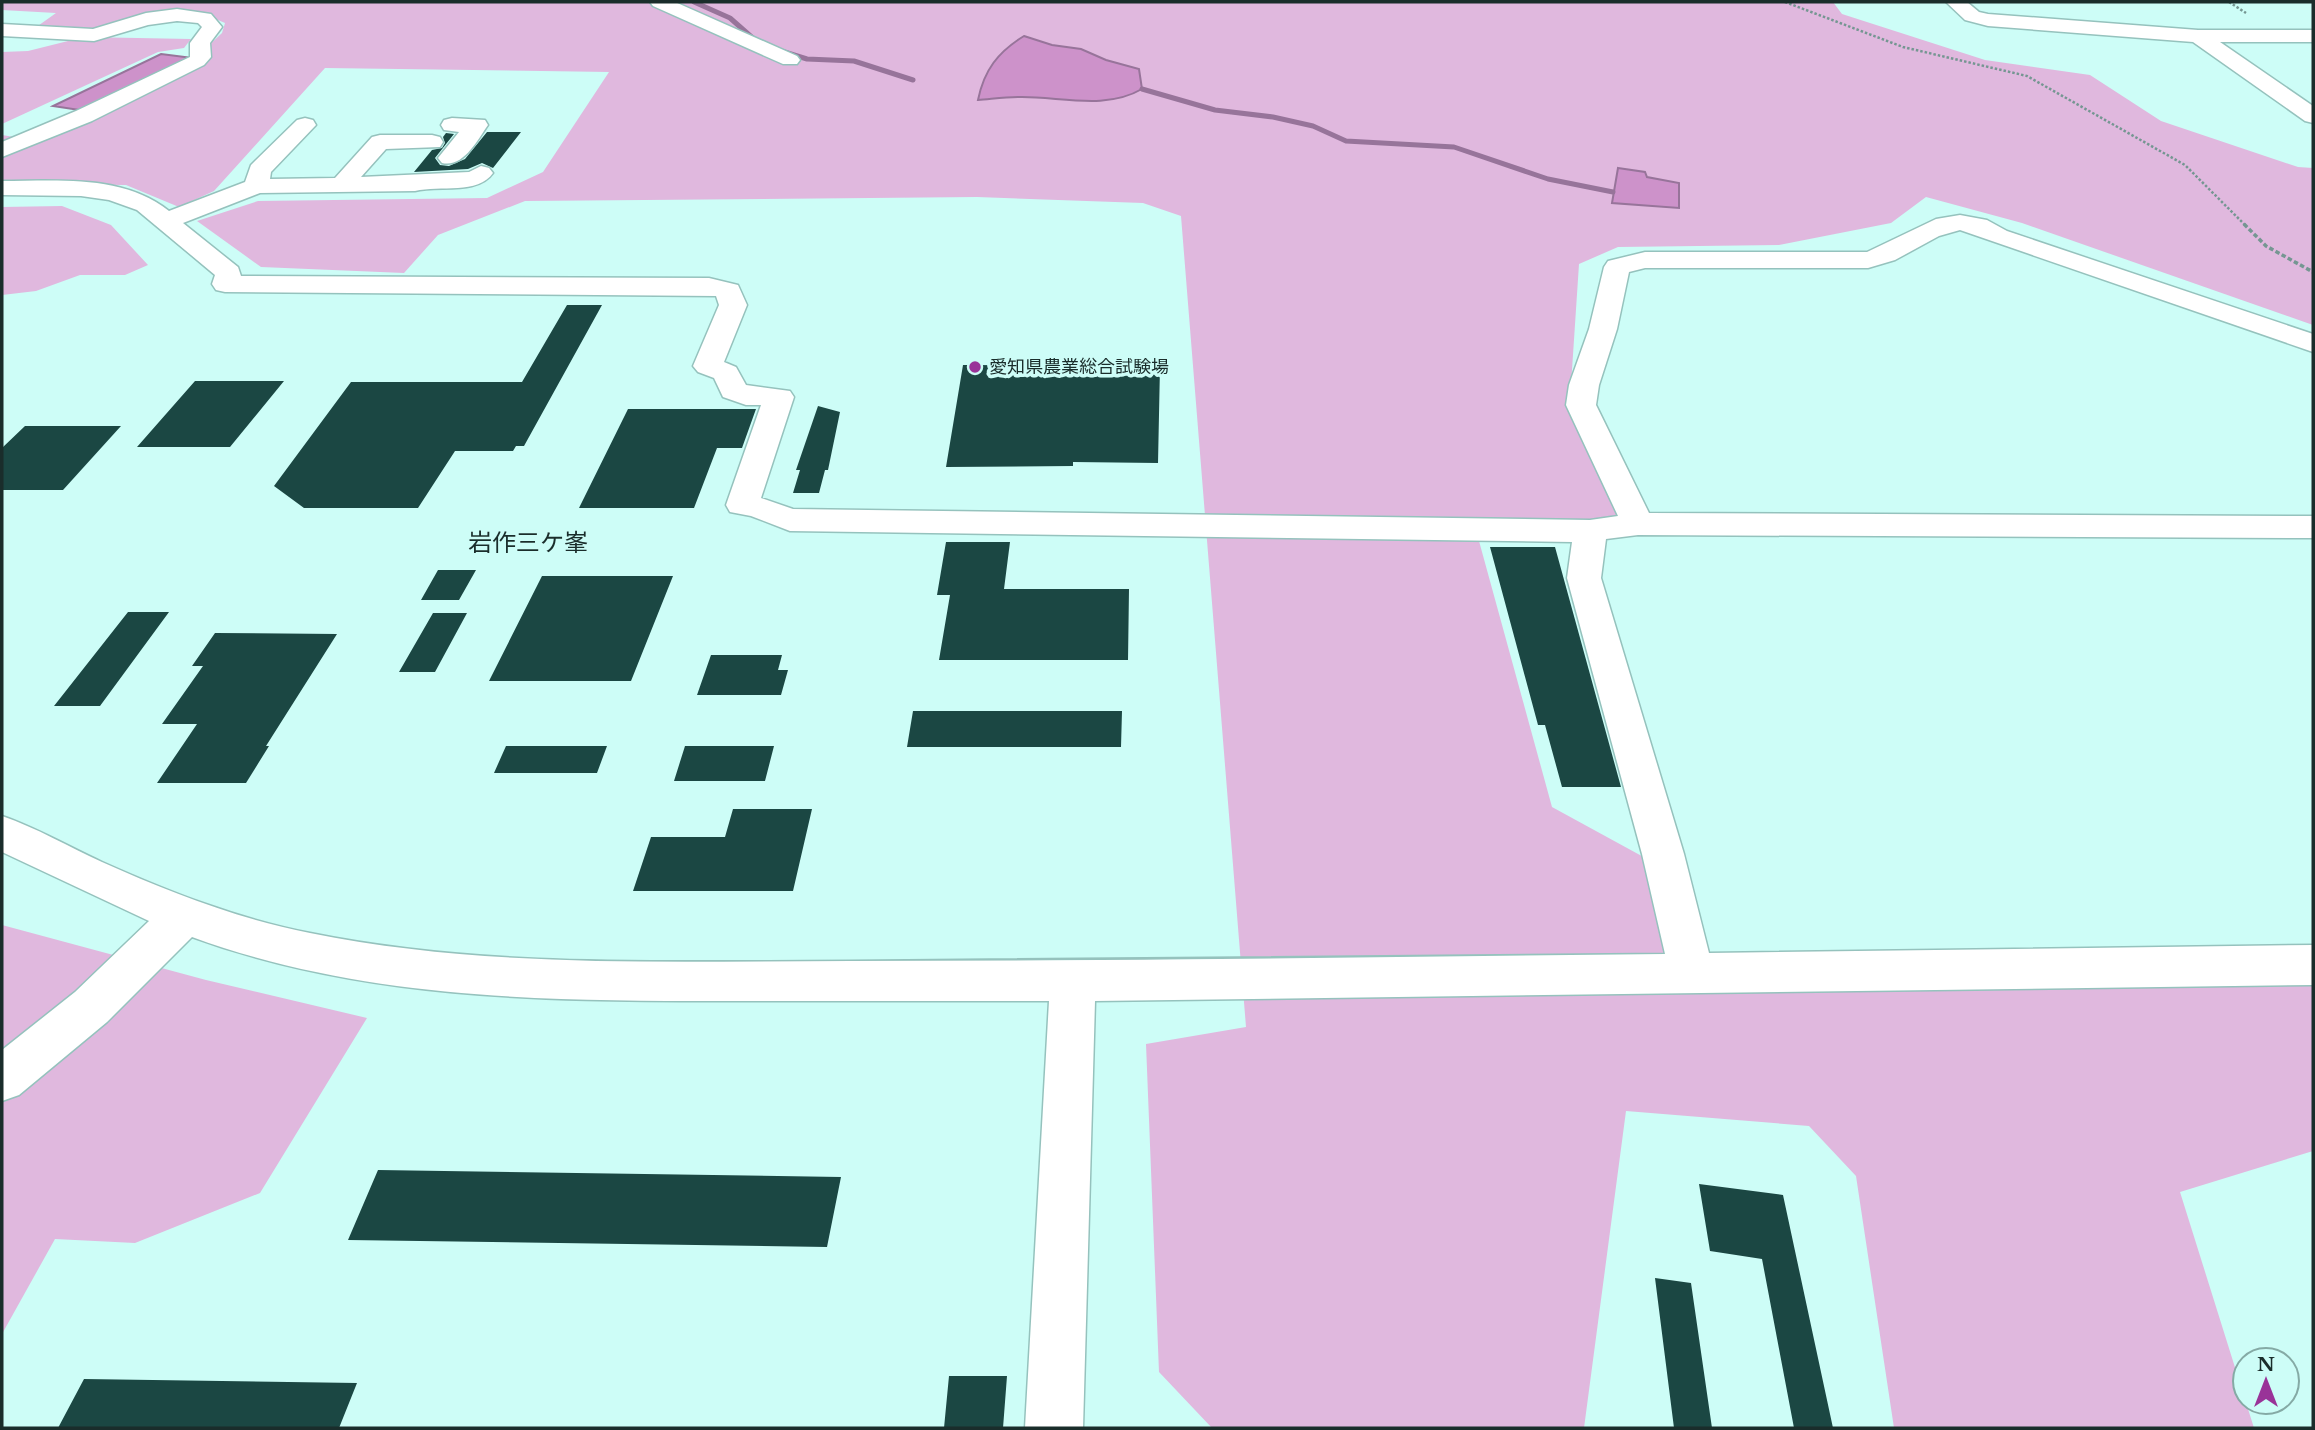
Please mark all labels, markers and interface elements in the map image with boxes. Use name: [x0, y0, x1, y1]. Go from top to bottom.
place label: 愛知県農業総合試験場: [989, 356, 1169, 378]
marker: 愛知県農業総合試験場: [967, 359, 983, 375]
district label: 岩作三ケ峯: [468, 528, 588, 557]
north arrow: [2231, 1346, 2301, 1416]
text: N: [2257, 1353, 2275, 1376]

